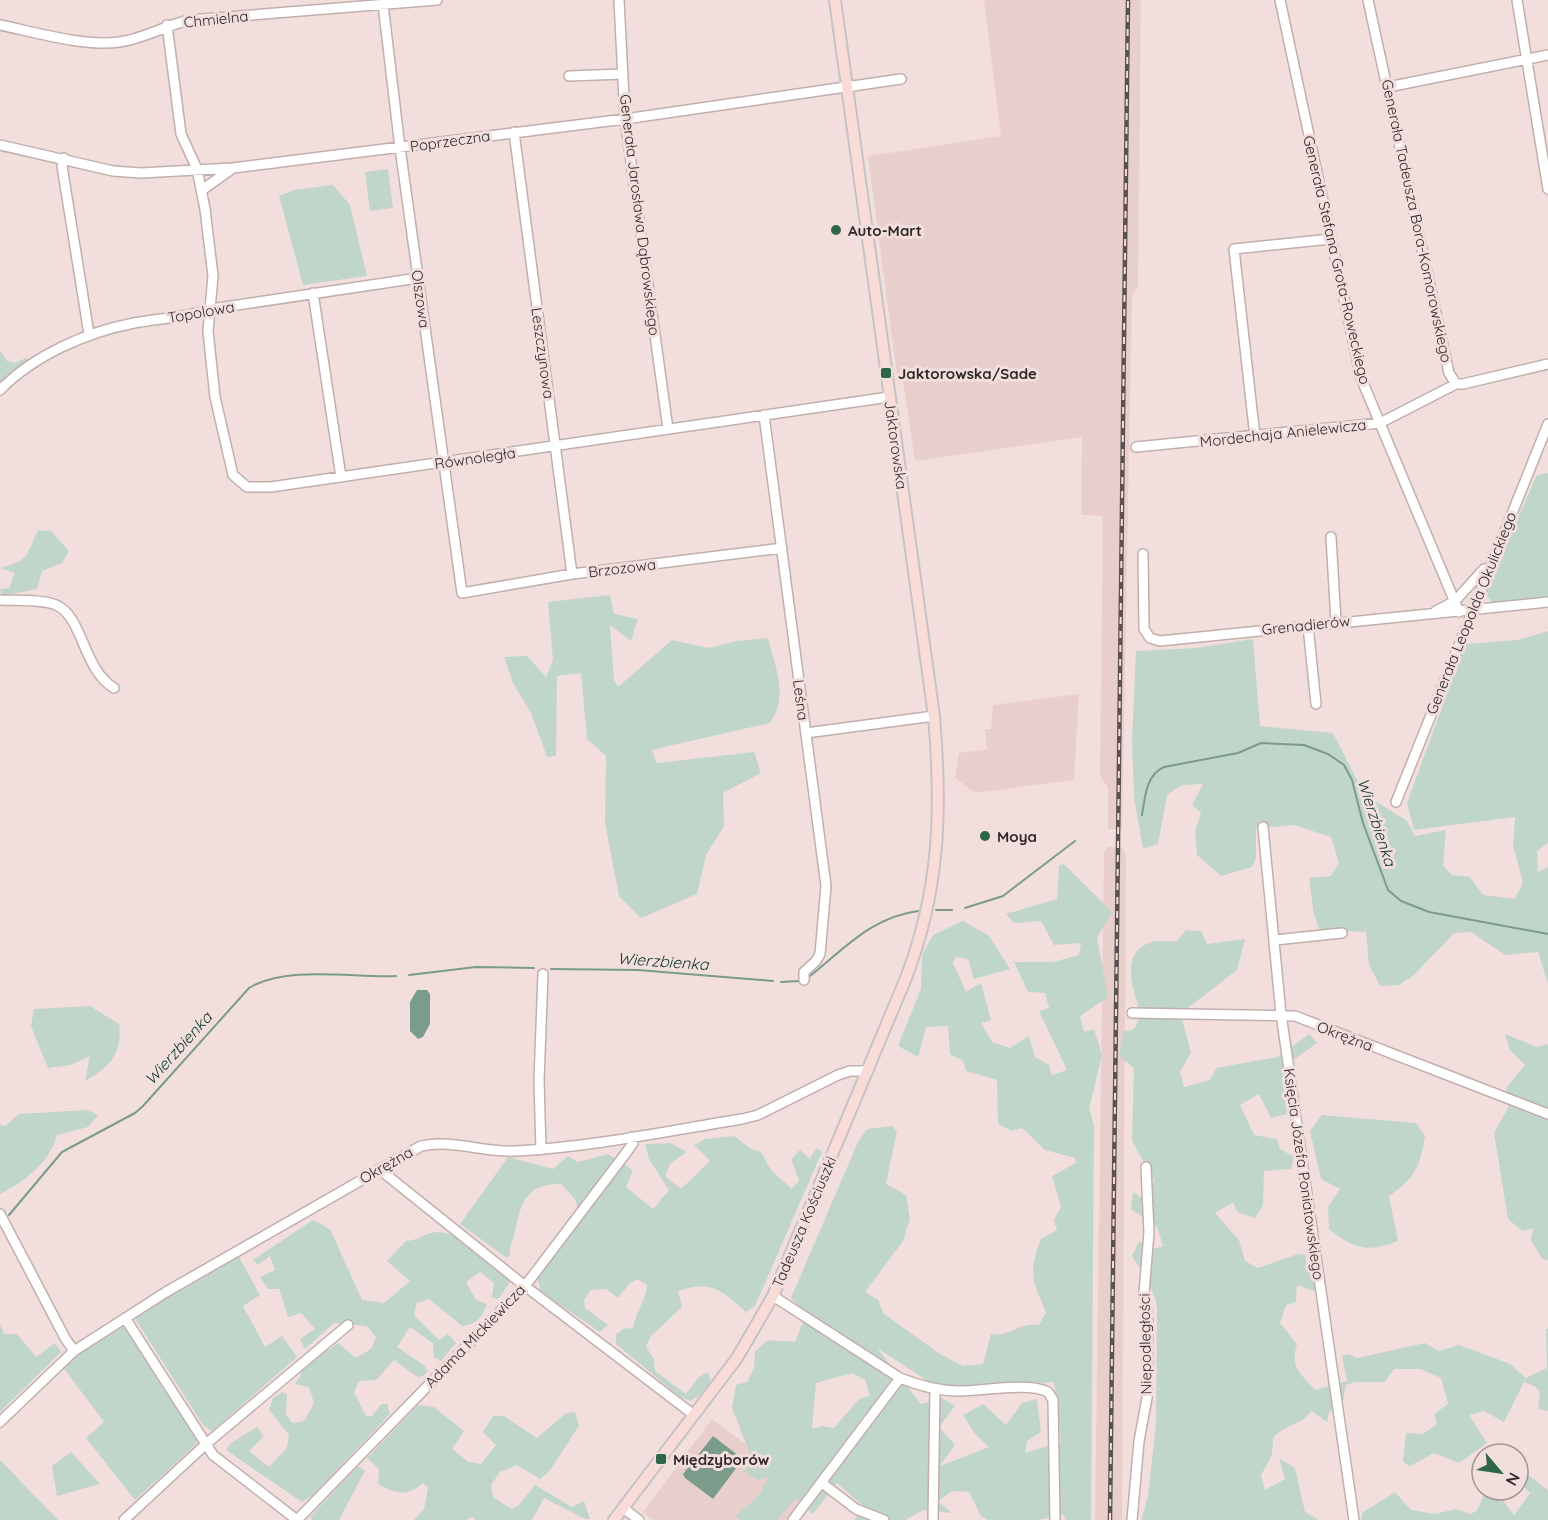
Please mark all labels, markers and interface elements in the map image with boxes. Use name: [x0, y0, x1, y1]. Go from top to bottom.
street label: Chmielna: [183, 6, 249, 32]
street label: Generała Tadeusza Bora-Komorowskiego: [1378, 78, 1456, 364]
street label: Generała Jarosława Dąbrowskiego: [616, 93, 664, 337]
street label: Poprzeczna: [409, 126, 491, 156]
street label: Generała Stefana Grota-Roweckiego: [1299, 134, 1375, 386]
place label: Auto-Mart: [848, 221, 922, 240]
marker: Auto-Mart: [829, 223, 843, 237]
street label: Olszowa: [408, 269, 434, 329]
street label: Topolowa: [166, 297, 236, 327]
street label: Leszczynowa: [527, 306, 559, 400]
place label: Jaktorowska/Sade: [898, 364, 1037, 383]
marker: Jaktorowska/Sade: [879, 366, 893, 380]
street label: Jaktorowska: [880, 399, 912, 491]
street label: Mordechaja Anielewicza: [1199, 415, 1367, 451]
street label: Równoległa: [433, 443, 517, 473]
street label: Generała Leopolda Okulickiego: [1422, 509, 1520, 717]
street label: Brzozowa: [587, 554, 657, 582]
street label: Grenadierów: [1261, 611, 1351, 639]
street label: Leśna: [789, 678, 813, 722]
water label: Wierzbienka: [1353, 775, 1401, 870]
place label: Moya: [997, 827, 1037, 846]
marker: Moya: [978, 829, 992, 843]
water label: Wierzbienka: [617, 948, 711, 974]
water label: Wierzbienka: [140, 1006, 217, 1089]
street label: Okrężna: [1314, 1017, 1376, 1055]
street label: Księcia Józefa Poniatowskiego: [1280, 1067, 1328, 1281]
street label: Okrężna: [356, 1142, 416, 1188]
street label: Tadeusza Kościuszki: [768, 1153, 840, 1291]
street label: Adama Mickiewicza: [421, 1280, 529, 1392]
street label: Niepodległości: [1135, 1293, 1155, 1395]
north arrow: [1470, 1442, 1530, 1502]
place label: Międzyborów: [673, 1450, 770, 1469]
marker: Międzyborów: [654, 1452, 668, 1466]
text: N: [1502, 1469, 1525, 1489]

